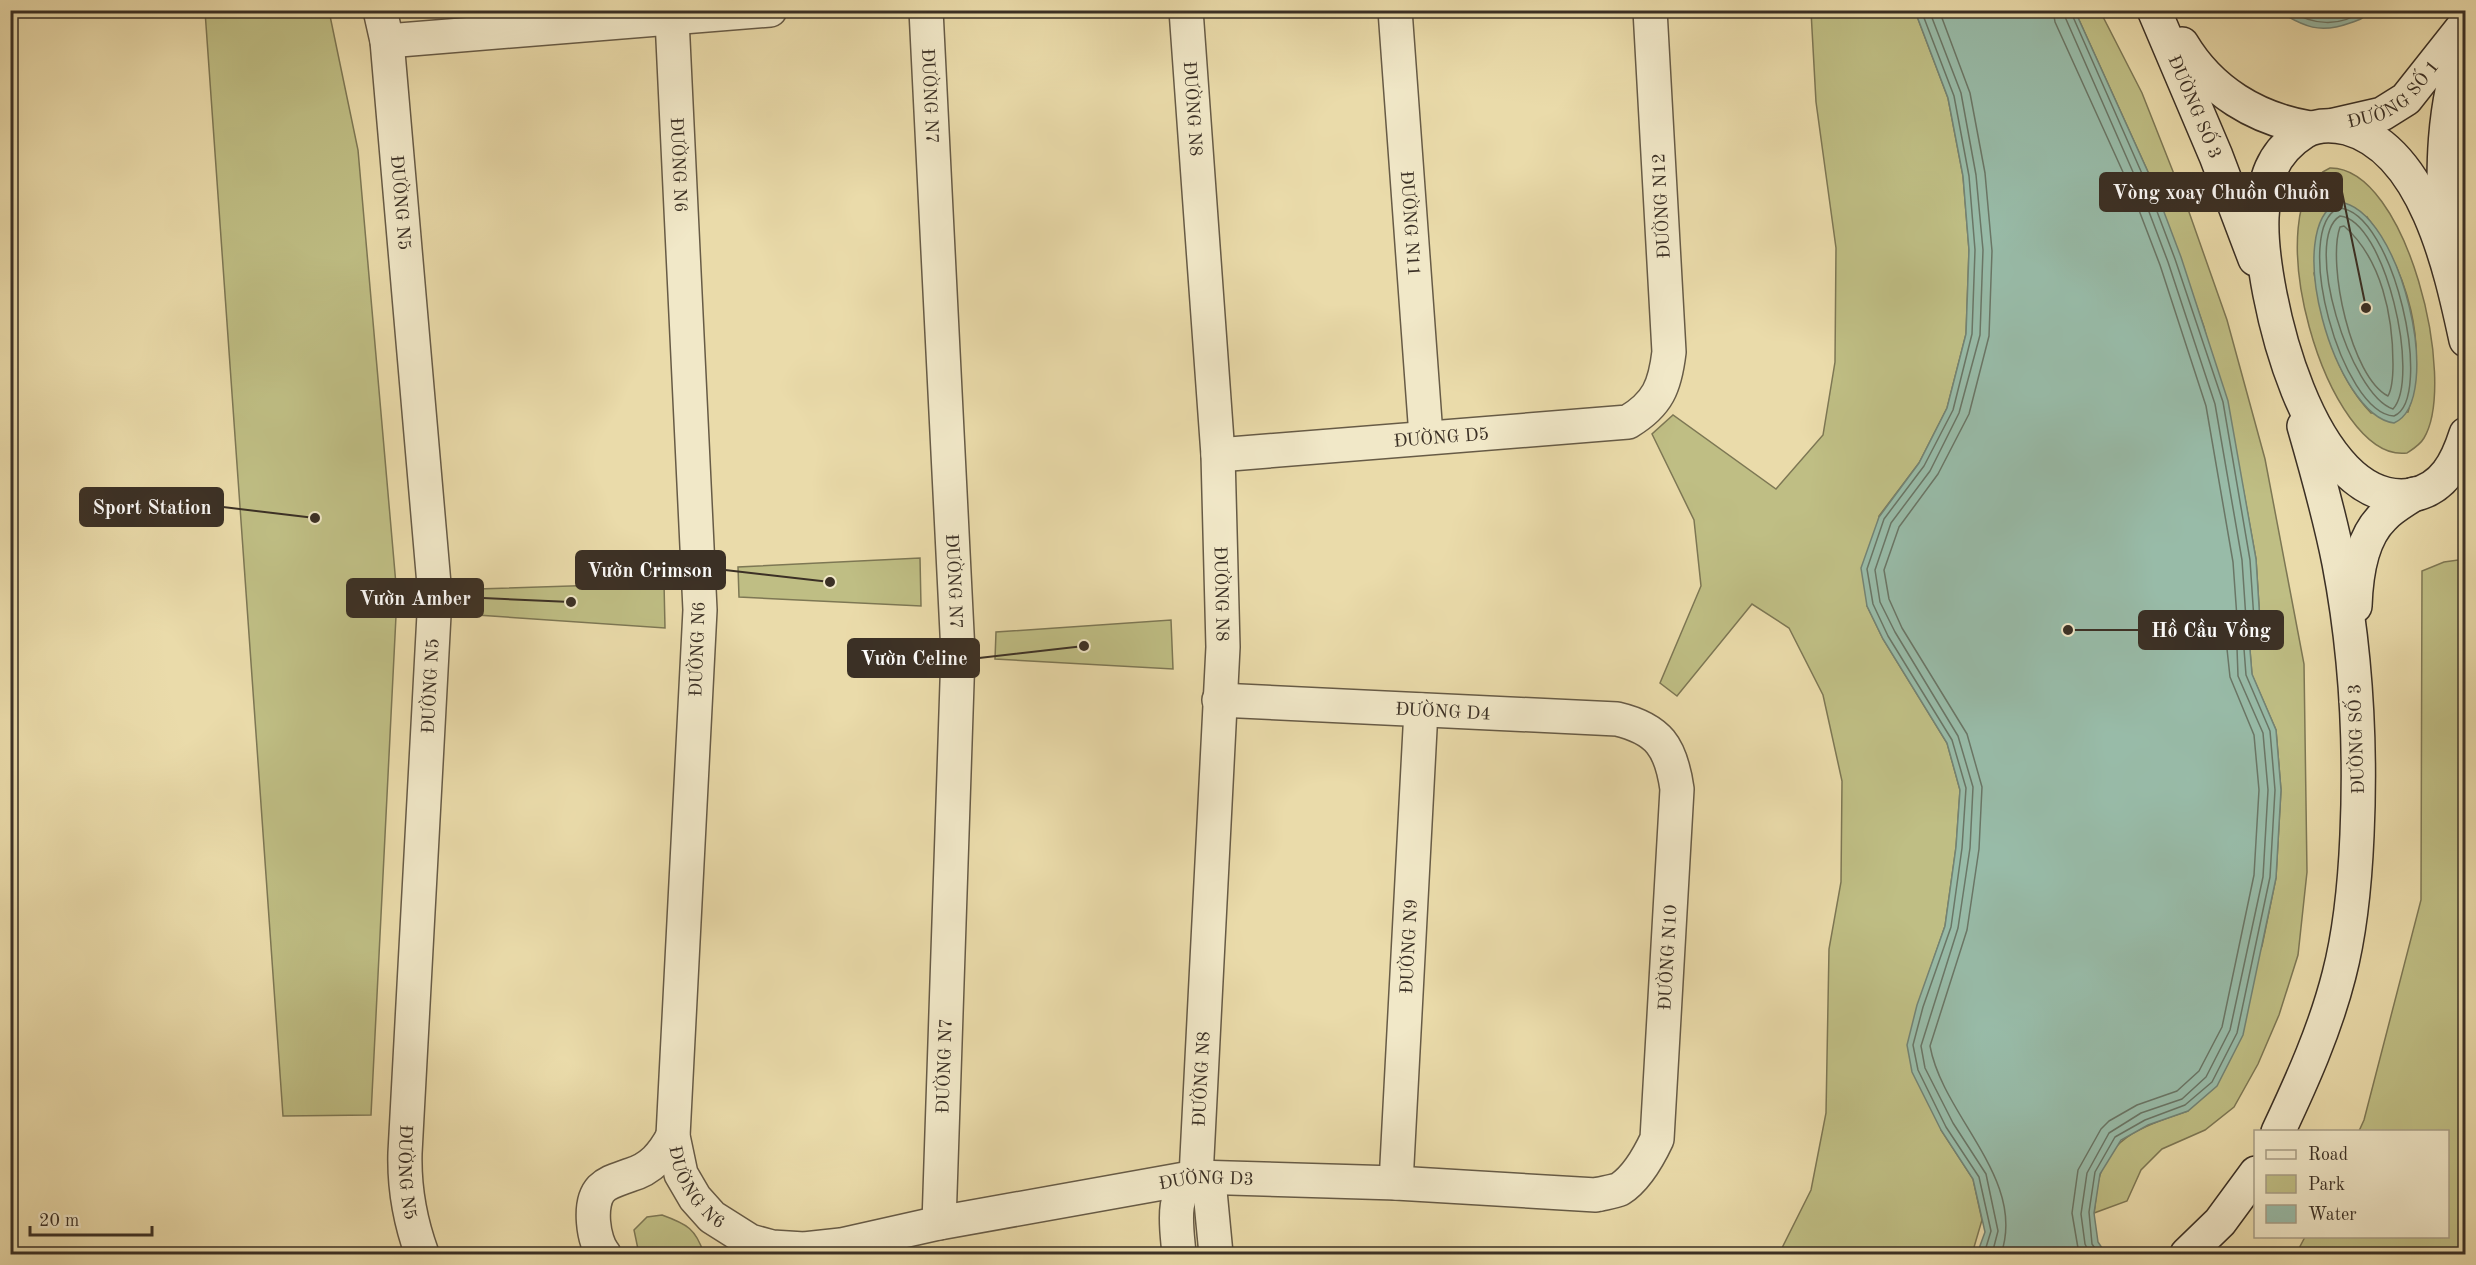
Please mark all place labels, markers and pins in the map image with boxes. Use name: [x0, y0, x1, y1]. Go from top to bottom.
callout: Vòng xoay Chuồn Chuồn: [2100, 173, 2342, 211]
callout: Sport Station: [80, 488, 223, 526]
callout: Vườn Crimson: [576, 551, 725, 589]
callout: Vườn Amber: [347, 579, 483, 617]
callout: Hồ Cầu Vồng: [2139, 611, 2283, 649]
callout: Vườn Celine: [848, 639, 979, 677]

